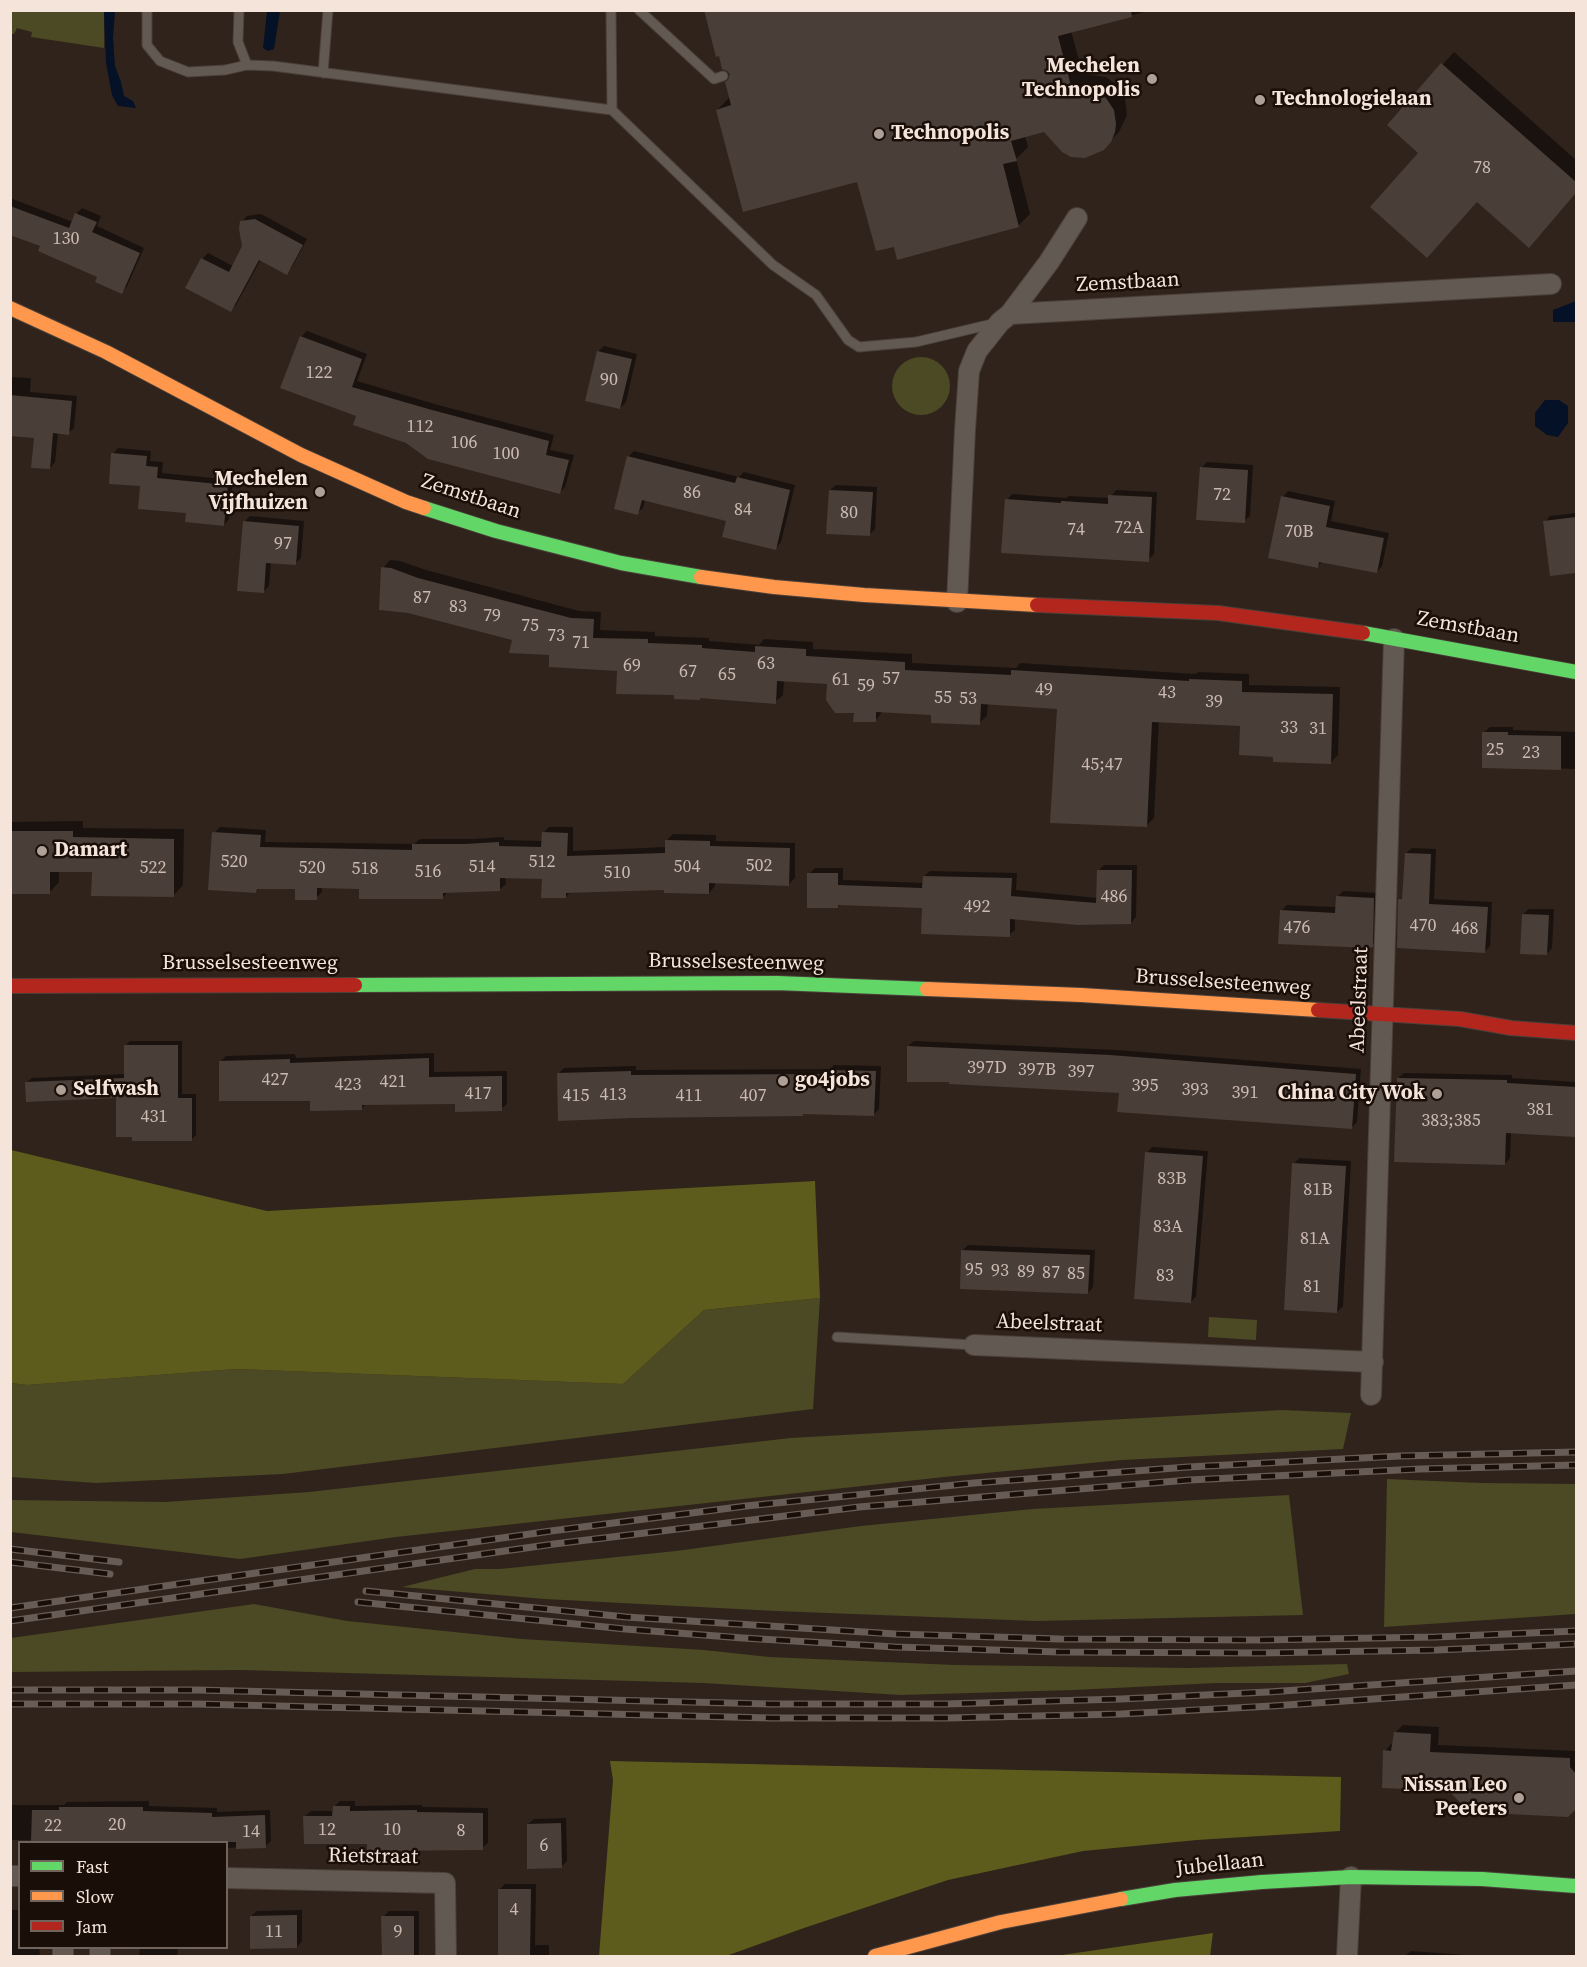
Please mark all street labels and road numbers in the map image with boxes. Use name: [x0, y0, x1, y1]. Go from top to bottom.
street label: Zemstbaan: [1076, 268, 1180, 298]
street label: Zemstbaan: [418, 469, 524, 525]
street label: Zemstbaan: [1415, 607, 1521, 649]
street label: Abeelstraat: [1346, 946, 1374, 1054]
street label: Brusselsesteenweg: [648, 949, 824, 977]
street label: Brusselsesteenweg: [162, 951, 338, 977]
street label: Brusselsesteenweg: [1134, 964, 1312, 1002]
street label: Abeelstraat: [995, 1310, 1103, 1338]
street label: Rietstraat: [328, 1844, 418, 1870]
street label: Jubellaan: [1175, 1848, 1265, 1882]

